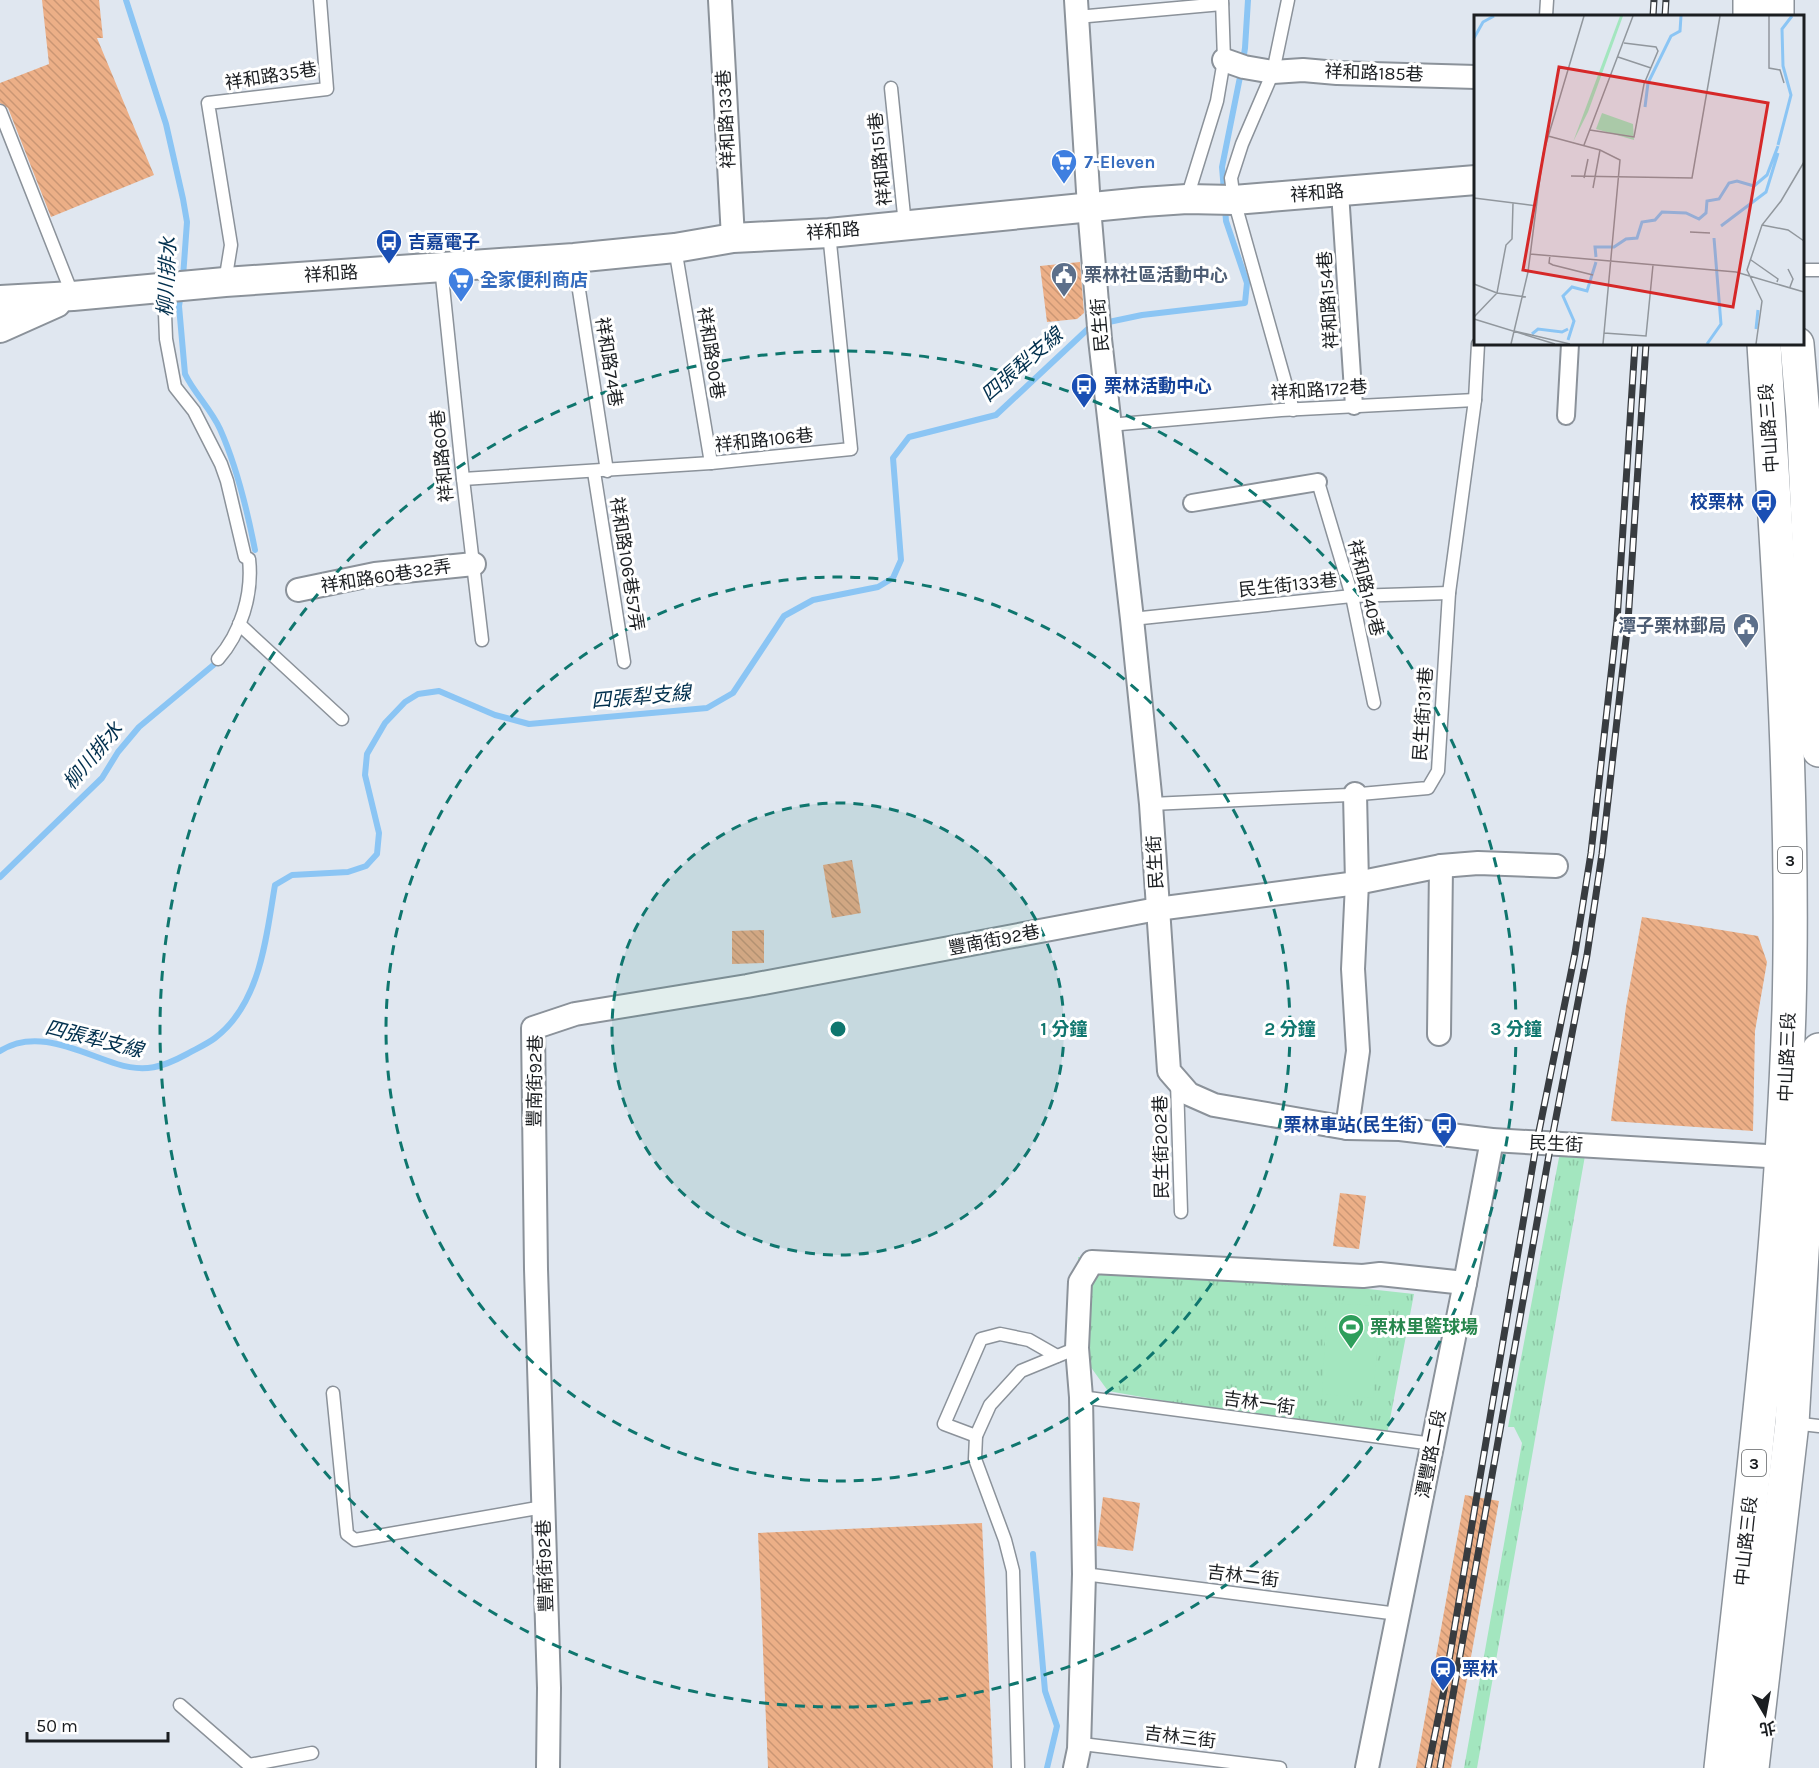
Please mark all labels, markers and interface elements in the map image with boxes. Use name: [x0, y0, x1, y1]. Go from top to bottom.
inset map: [1474, 15, 1804, 345]
street label: 祥和路35巷: [223, 58, 319, 94]
street label: 祥和路185巷: [1324, 60, 1424, 86]
street label: 祥和路133巷: [712, 69, 740, 169]
street label: 祥和路151巷: [864, 111, 896, 207]
supermarket icon: 7-Eleven: [1049, 147, 1079, 185]
place label: 7-Eleven: [1084, 151, 1155, 173]
street label: 祥和路: [1289, 180, 1345, 206]
street label: 祥和路: [805, 218, 861, 244]
bus stop icon: 吉嘉電子: [374, 227, 404, 265]
place label: 吉嘉電子: [408, 231, 480, 253]
water label: 柳川排水: [153, 235, 181, 318]
street label: 祥和路154巷: [1314, 250, 1342, 350]
public building icon: 栗林社區活動中心: [1049, 260, 1079, 298]
street label: 祥和路: [303, 261, 359, 287]
place label: 栗林社區活動中心: [1084, 264, 1228, 286]
supermarket icon: 全家便利商店: [446, 265, 476, 303]
place label: 全家便利商店: [480, 269, 588, 291]
street label: 民生街: [1087, 297, 1113, 353]
street label: 祥和路90巷: [693, 305, 729, 401]
street label: 祥和路74巷: [591, 316, 627, 408]
water label: 四張犁支線: [977, 322, 1069, 406]
bus stop icon: 栗林活動中心: [1069, 371, 1099, 409]
place label: 栗林活動中心: [1104, 375, 1212, 397]
street label: 祥和路172巷: [1270, 376, 1368, 404]
street label: 中山路三段: [1755, 382, 1783, 474]
street label: 祥和路60巷: [426, 409, 458, 503]
street label: 祥和路106巷: [714, 424, 814, 456]
bus stop icon: 校栗林: [1749, 487, 1779, 525]
place label: 校栗林: [1690, 491, 1744, 513]
street label: 祥和路106巷57弄: [606, 495, 648, 633]
street label: 祥和路140巷: [1343, 537, 1389, 639]
street label: 祥和路60巷32弄: [319, 555, 453, 597]
street label: 民生街133巷: [1238, 569, 1338, 601]
public building icon: 潭子栗林郵局: [1731, 611, 1761, 649]
place label: 潭子栗林郵局: [1618, 615, 1726, 637]
street label: 民生街131巷: [1409, 666, 1437, 762]
water label: 四張犁支線: [590, 681, 694, 713]
water label: 柳川排水: [58, 717, 128, 794]
street label: 民生街: [1143, 834, 1167, 890]
road number: 3: [1778, 847, 1802, 873]
street label: 豐南街92巷: [946, 920, 1042, 960]
street label: 中山路三段: [1774, 1012, 1800, 1102]
water label: 四張犁支線: [43, 1016, 147, 1063]
text: 1 分鐘: [1041, 1018, 1087, 1040]
text: 2 分鐘: [1264, 1018, 1316, 1040]
text: 3 分鐘: [1490, 1018, 1542, 1040]
centre of rings: [828, 1019, 848, 1039]
street label: 豐南街92巷: [523, 1034, 547, 1128]
street label: 民生街202巷: [1149, 1095, 1173, 1199]
bus stop icon: 栗林車站(民生街): [1429, 1110, 1459, 1148]
place label: 栗林車站(民生街): [1284, 1114, 1424, 1136]
street label: 民生街: [1528, 1132, 1584, 1156]
sports icon: 栗林里籃球場: [1336, 1312, 1366, 1350]
place label: 栗林里籃球場: [1370, 1316, 1478, 1338]
street label: 吉林一街: [1222, 1387, 1296, 1419]
street label: 潭豐路二段: [1412, 1408, 1450, 1500]
road number: 3: [1742, 1450, 1766, 1476]
street label: 中山路三段: [1730, 1495, 1762, 1587]
street label: 豐南街92巷: [532, 1519, 558, 1613]
street label: 吉林二街: [1206, 1561, 1280, 1591]
station icon: 栗林: [1428, 1654, 1458, 1692]
place label: 栗林: [1462, 1658, 1498, 1680]
north arrow: [1735, 1684, 1795, 1744]
scale bar: [27, 1705, 168, 1743]
text: 50 m: [36, 1715, 78, 1737]
text: 北: [1758, 1718, 1777, 1739]
street label: 吉林三街: [1143, 1722, 1217, 1752]

